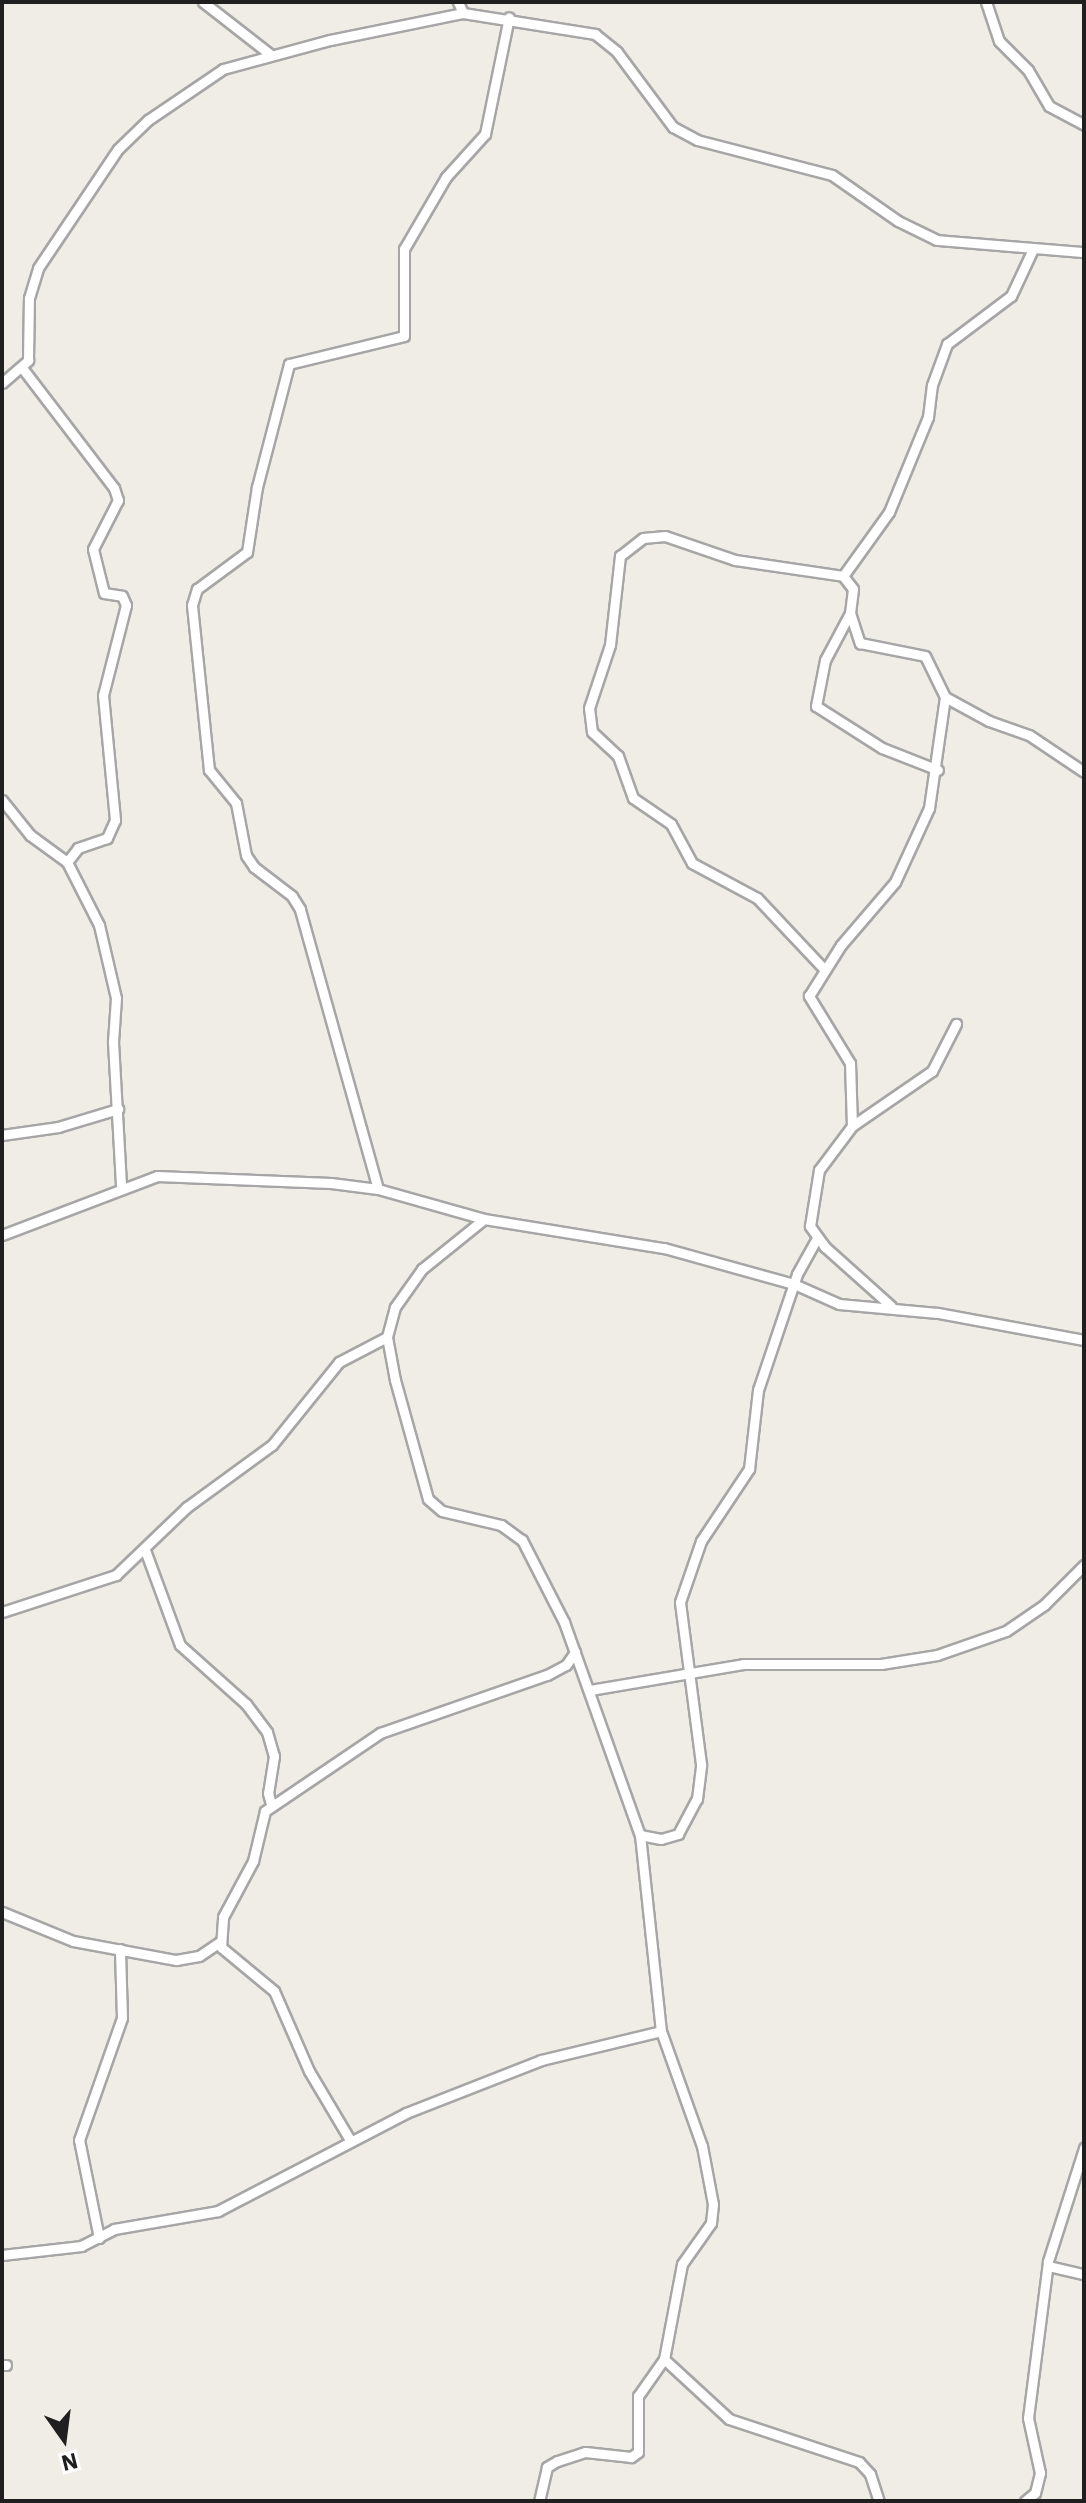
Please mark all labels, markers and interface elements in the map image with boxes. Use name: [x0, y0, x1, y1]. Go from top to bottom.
north arrow: [24, 2399, 104, 2479]
text: N: [59, 2447, 81, 2479]

